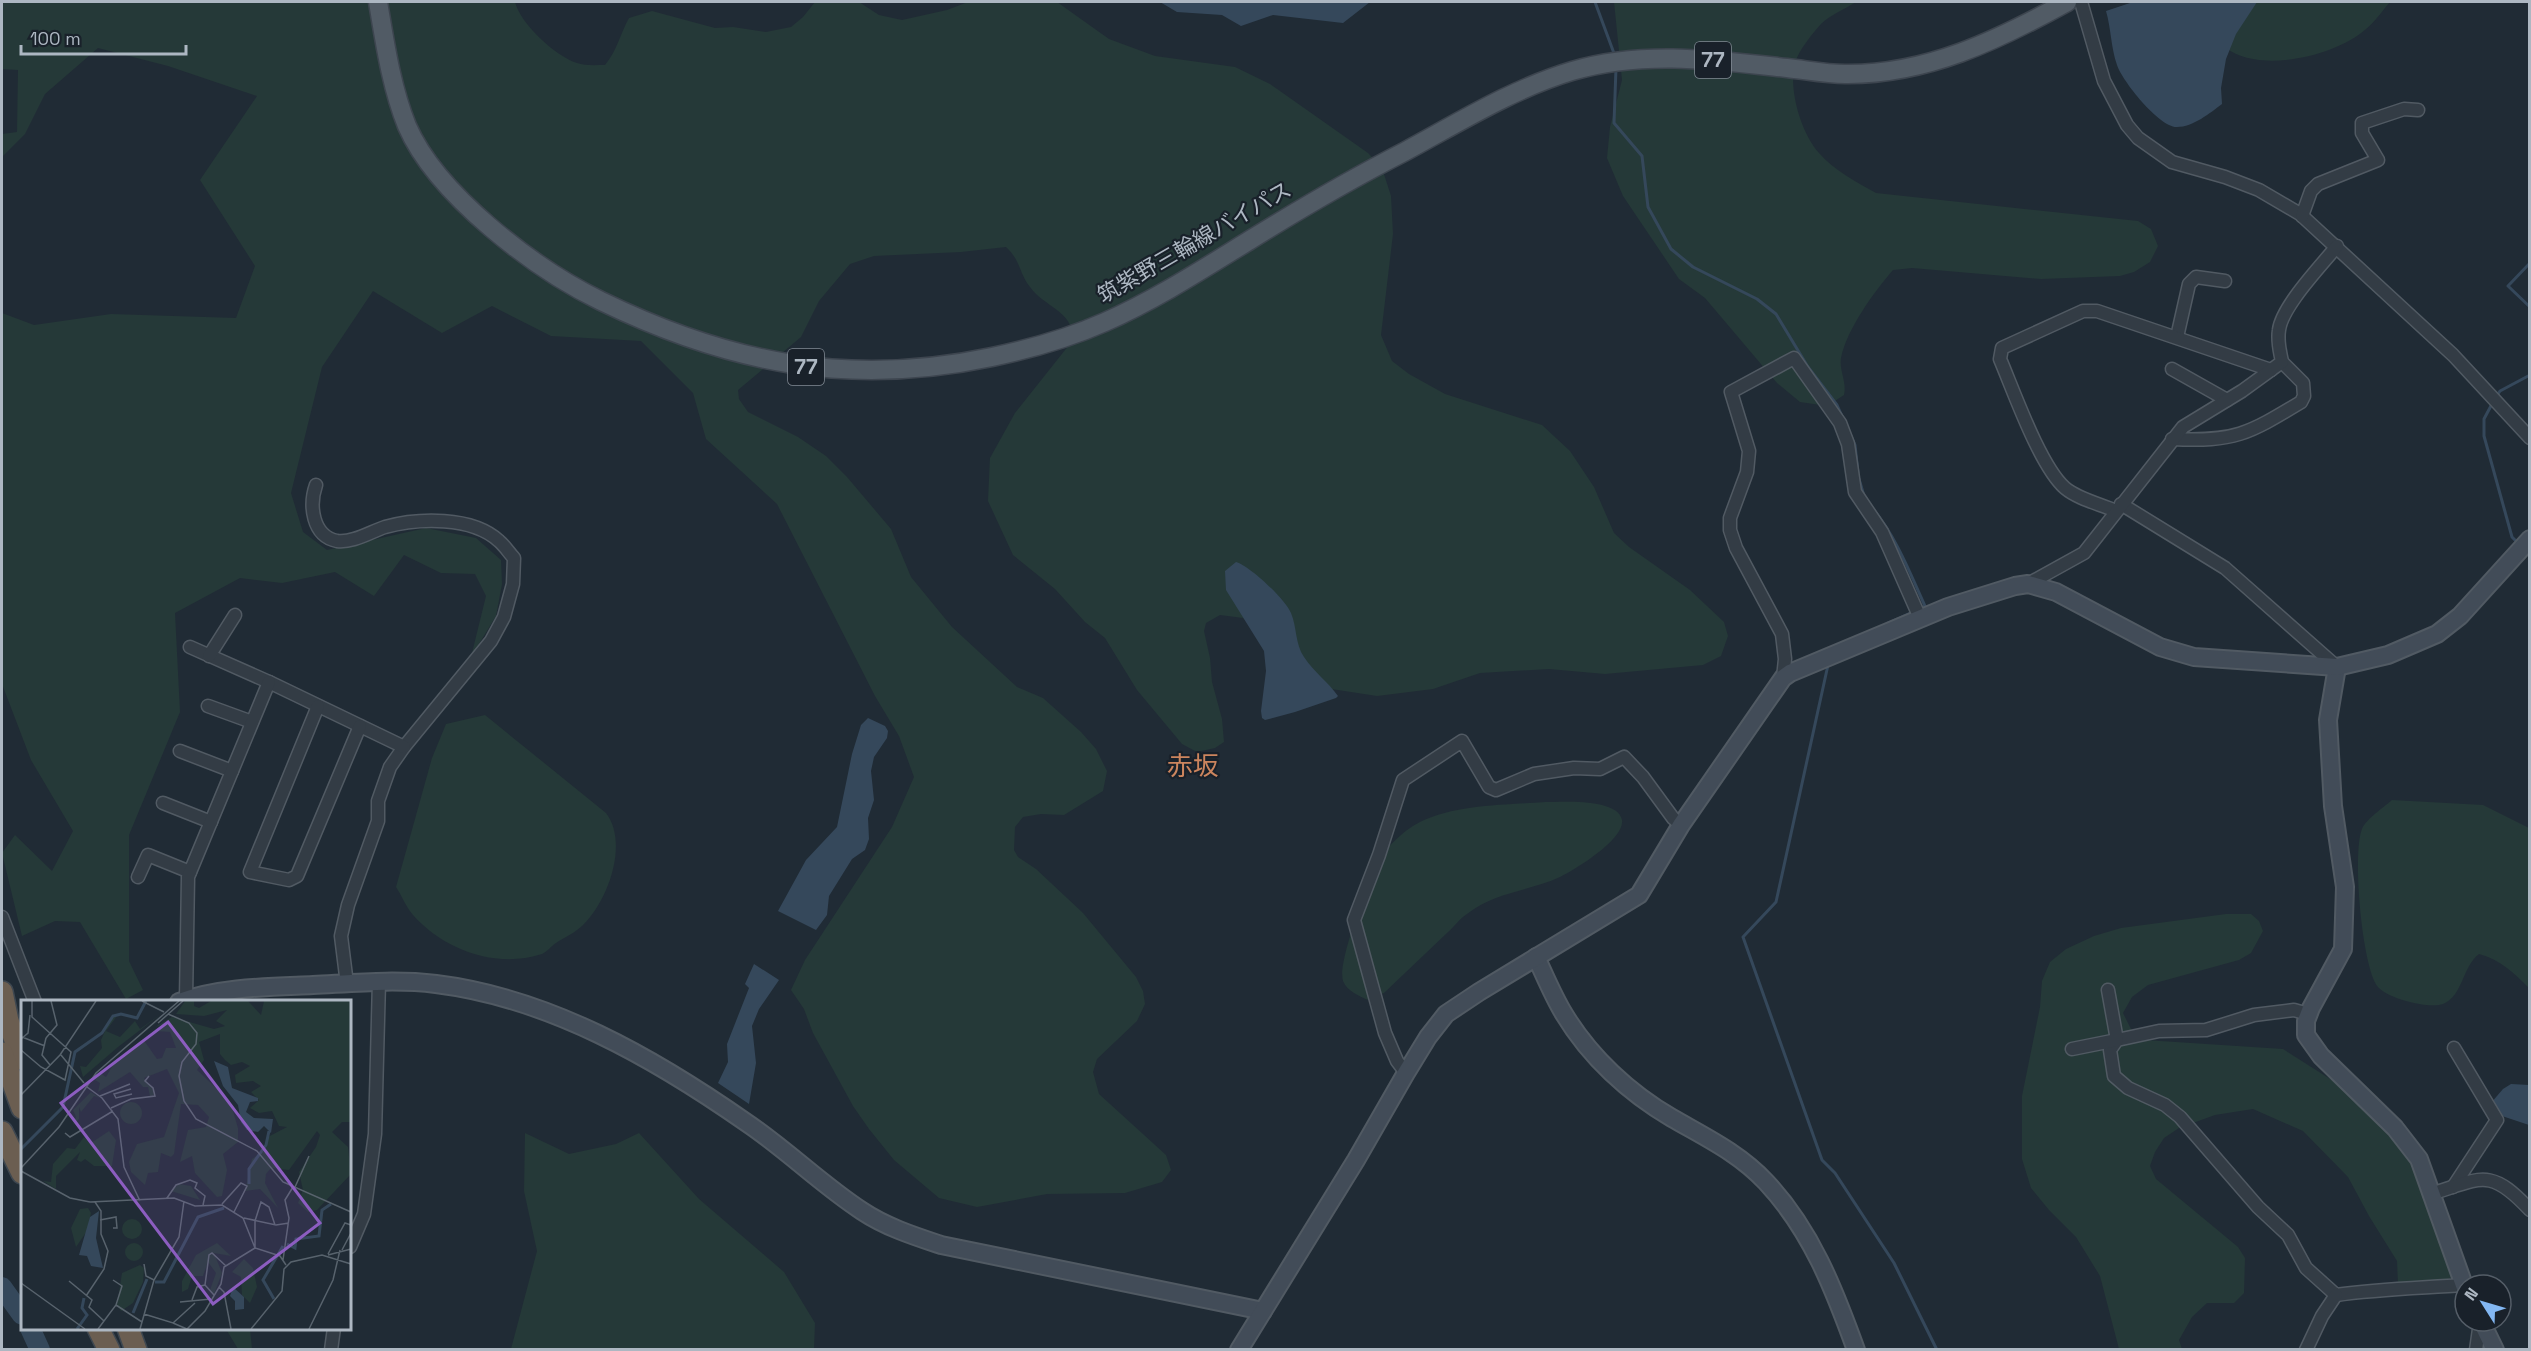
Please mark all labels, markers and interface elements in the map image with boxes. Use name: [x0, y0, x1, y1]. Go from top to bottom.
scale bar: [21, 18, 186, 56]
text: 100 m: [30, 27, 81, 50]
road number: 77: [1695, 42, 1731, 78]
street label: 筑紫野三輪線バイパス: [1092, 175, 1296, 309]
road number: 77: [788, 349, 824, 385]
district label: 赤坂: [1167, 749, 1219, 783]
inset map: [21, 1000, 351, 1330]
north arrow: [2453, 1273, 2513, 1333]
text: N: [2460, 1284, 2483, 1305]

